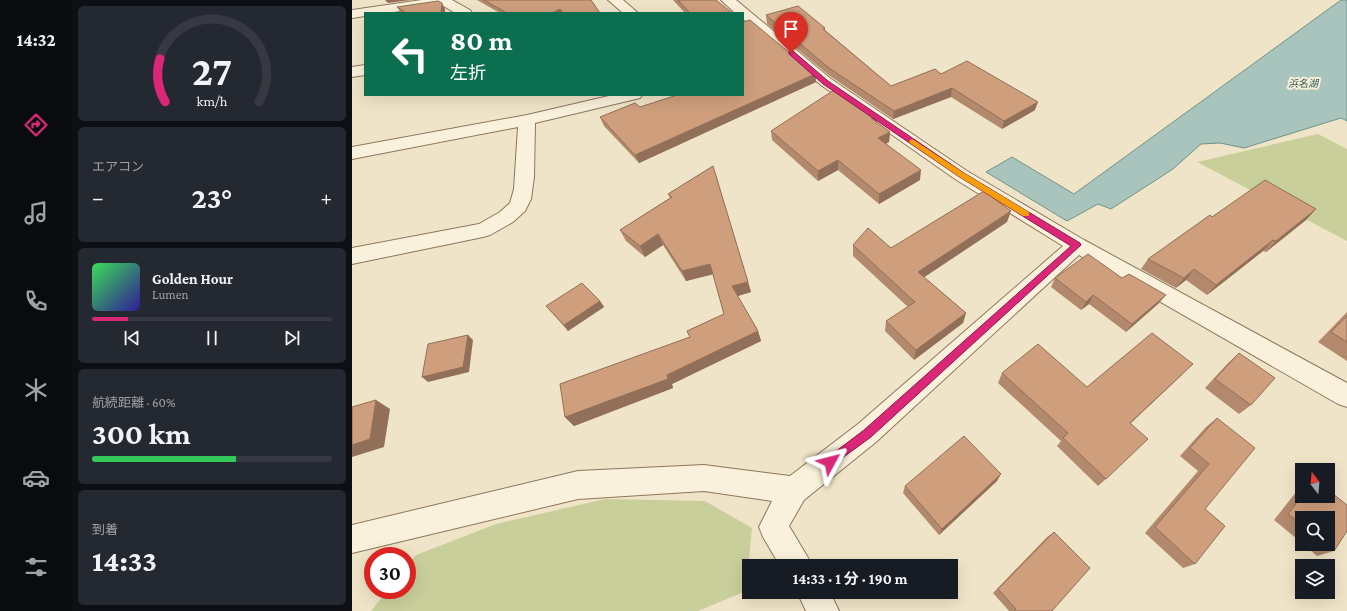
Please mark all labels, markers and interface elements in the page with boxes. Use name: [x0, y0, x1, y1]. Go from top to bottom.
pin: [774, 12, 808, 53]
icon: arrive: [780, 18, 802, 40]
text: 80 m: [450, 25, 512, 56]
icon: left: [384, 28, 436, 80]
text: 14:32: [16, 30, 56, 50]
text: 27: [192, 47, 232, 93]
text: 左折: [450, 63, 486, 83]
water label: 浜名湖: [1288, 78, 1320, 89]
text: km/h: [197, 92, 228, 108]
icon: directions: [22, 111, 50, 139]
text: エアコン: [92, 159, 144, 174]
text: 23°: [191, 181, 233, 214]
text: −: [92, 185, 104, 210]
text: +: [320, 185, 332, 210]
icon: music: [22, 199, 50, 227]
text: Golden Hour: [152, 271, 233, 287]
icon: phone: [22, 287, 50, 315]
text: Lumen: [152, 287, 188, 302]
icon: previous: [121, 327, 143, 349]
icon: pause: [201, 327, 223, 349]
icon: next: [281, 327, 303, 349]
icon: climate: [22, 376, 50, 404]
text: 航続距離 · 60%: [92, 395, 176, 410]
text: 300 km: [92, 417, 191, 450]
position arrow: [809, 441, 851, 483]
north arrow: [1295, 463, 1335, 503]
map controls: [1295, 463, 1335, 599]
icon: car: [22, 464, 50, 492]
button: search: [1295, 511, 1335, 551]
text: 到着: [92, 522, 118, 537]
text: 14:33: [92, 544, 157, 577]
speed limit sign: 30: [364, 547, 416, 599]
icon: filters: [22, 553, 50, 581]
button: layers: [1295, 559, 1335, 599]
text: 14:33 · 1 分 · 190 m: [793, 571, 907, 587]

